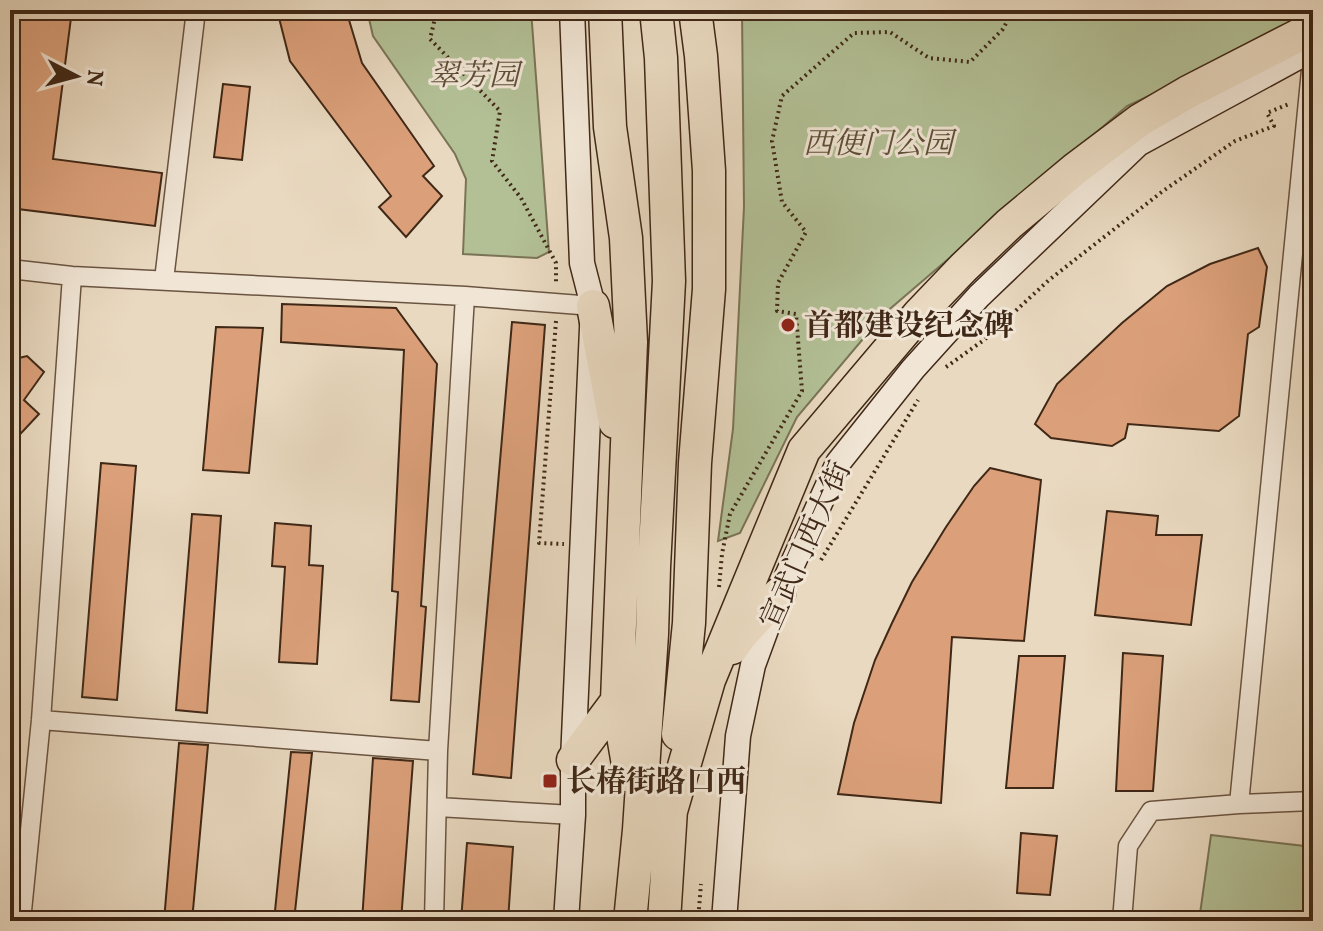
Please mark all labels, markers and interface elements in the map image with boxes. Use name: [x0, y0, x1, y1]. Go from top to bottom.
north arrow: [36, 36, 116, 116]
park label: 翠芳园: [429, 56, 523, 98]
text: N: [77, 68, 110, 87]
park label: 西便门公园: [803, 124, 957, 166]
place label: 首都建设纪念碑: [804, 306, 1014, 348]
marker: 首都建设纪念碑: [779, 316, 797, 334]
street label: 宣武门西大街: [751, 455, 863, 637]
place label: 长椿街路口西: [566, 762, 746, 804]
marker: 长椿街路口西: [541, 772, 559, 790]

